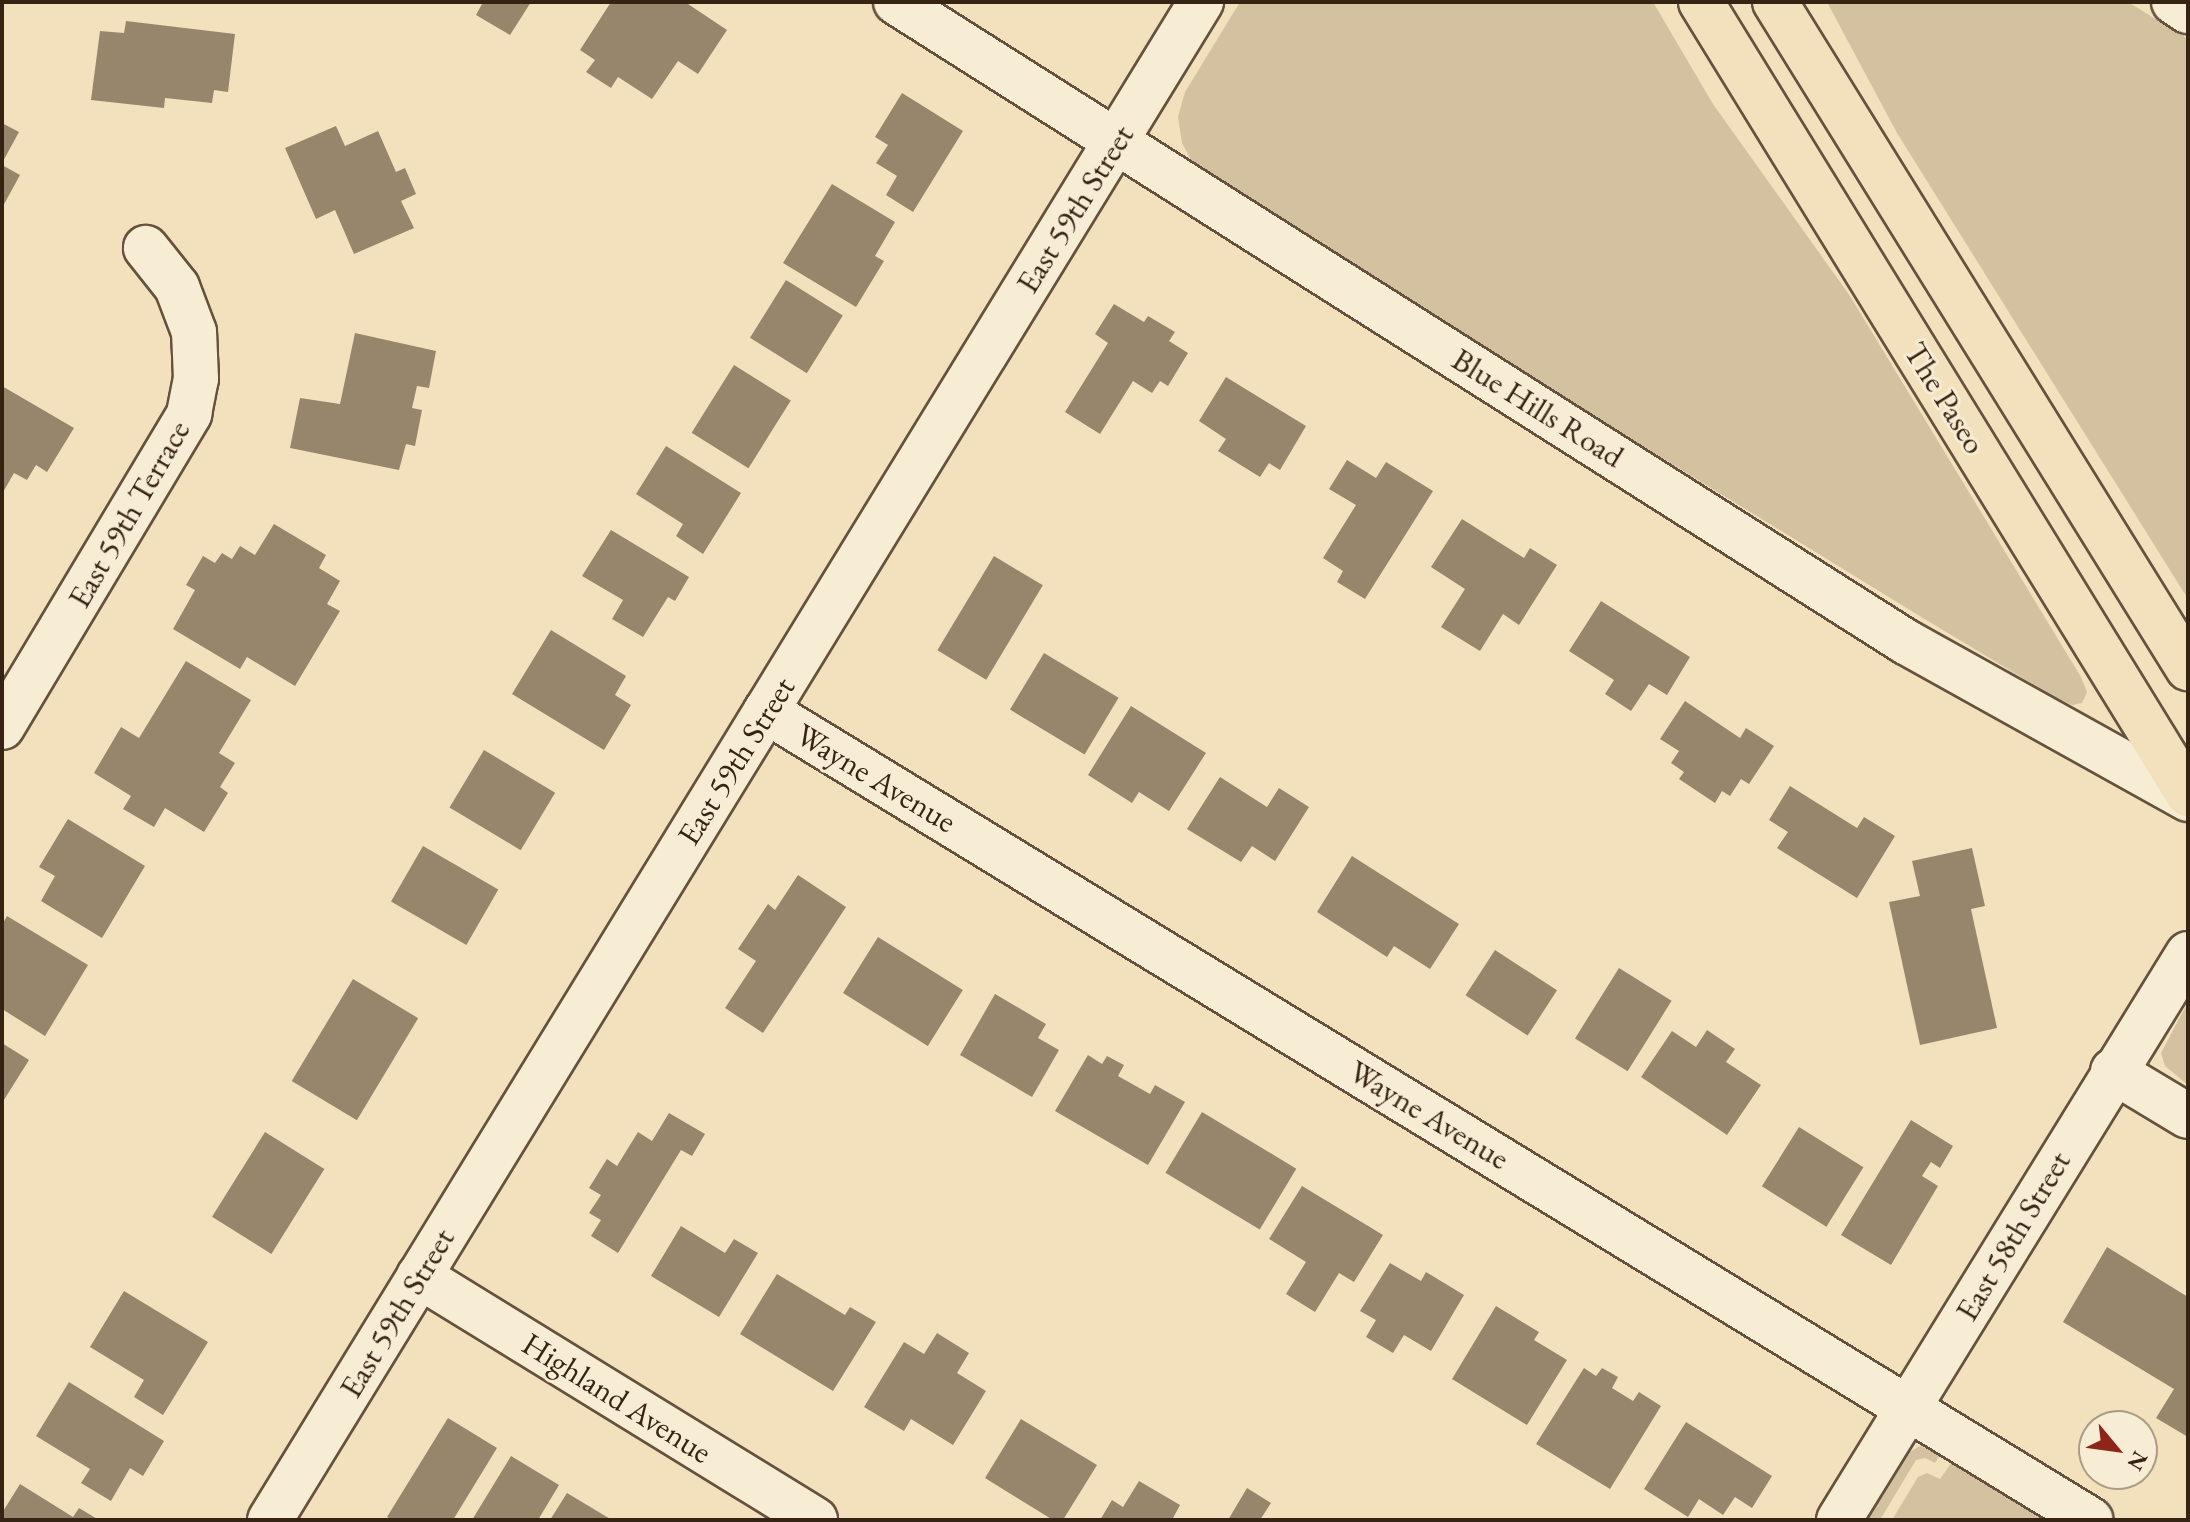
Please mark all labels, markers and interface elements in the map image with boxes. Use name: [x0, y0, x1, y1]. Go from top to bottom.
street label: East 59th Street: [1008, 118, 1142, 300]
street label: The Paseo: [1896, 335, 1994, 461]
street label: Blue Hills Road: [1445, 340, 1631, 476]
street label: East 59th Terrace: [60, 413, 198, 615]
street label: East 59th Street: [669, 670, 803, 852]
street label: Wayne Avenue: [789, 715, 963, 841]
street label: Wayne Avenue: [1342, 1052, 1516, 1178]
street label: East 58th Street: [1947, 1144, 2079, 1328]
street label: East 59th Street: [331, 1221, 463, 1405]
street label: Highland Avenue: [515, 1325, 719, 1471]
north arrow: [2078, 1410, 2158, 1490]
text: N: [2121, 1446, 2155, 1476]

